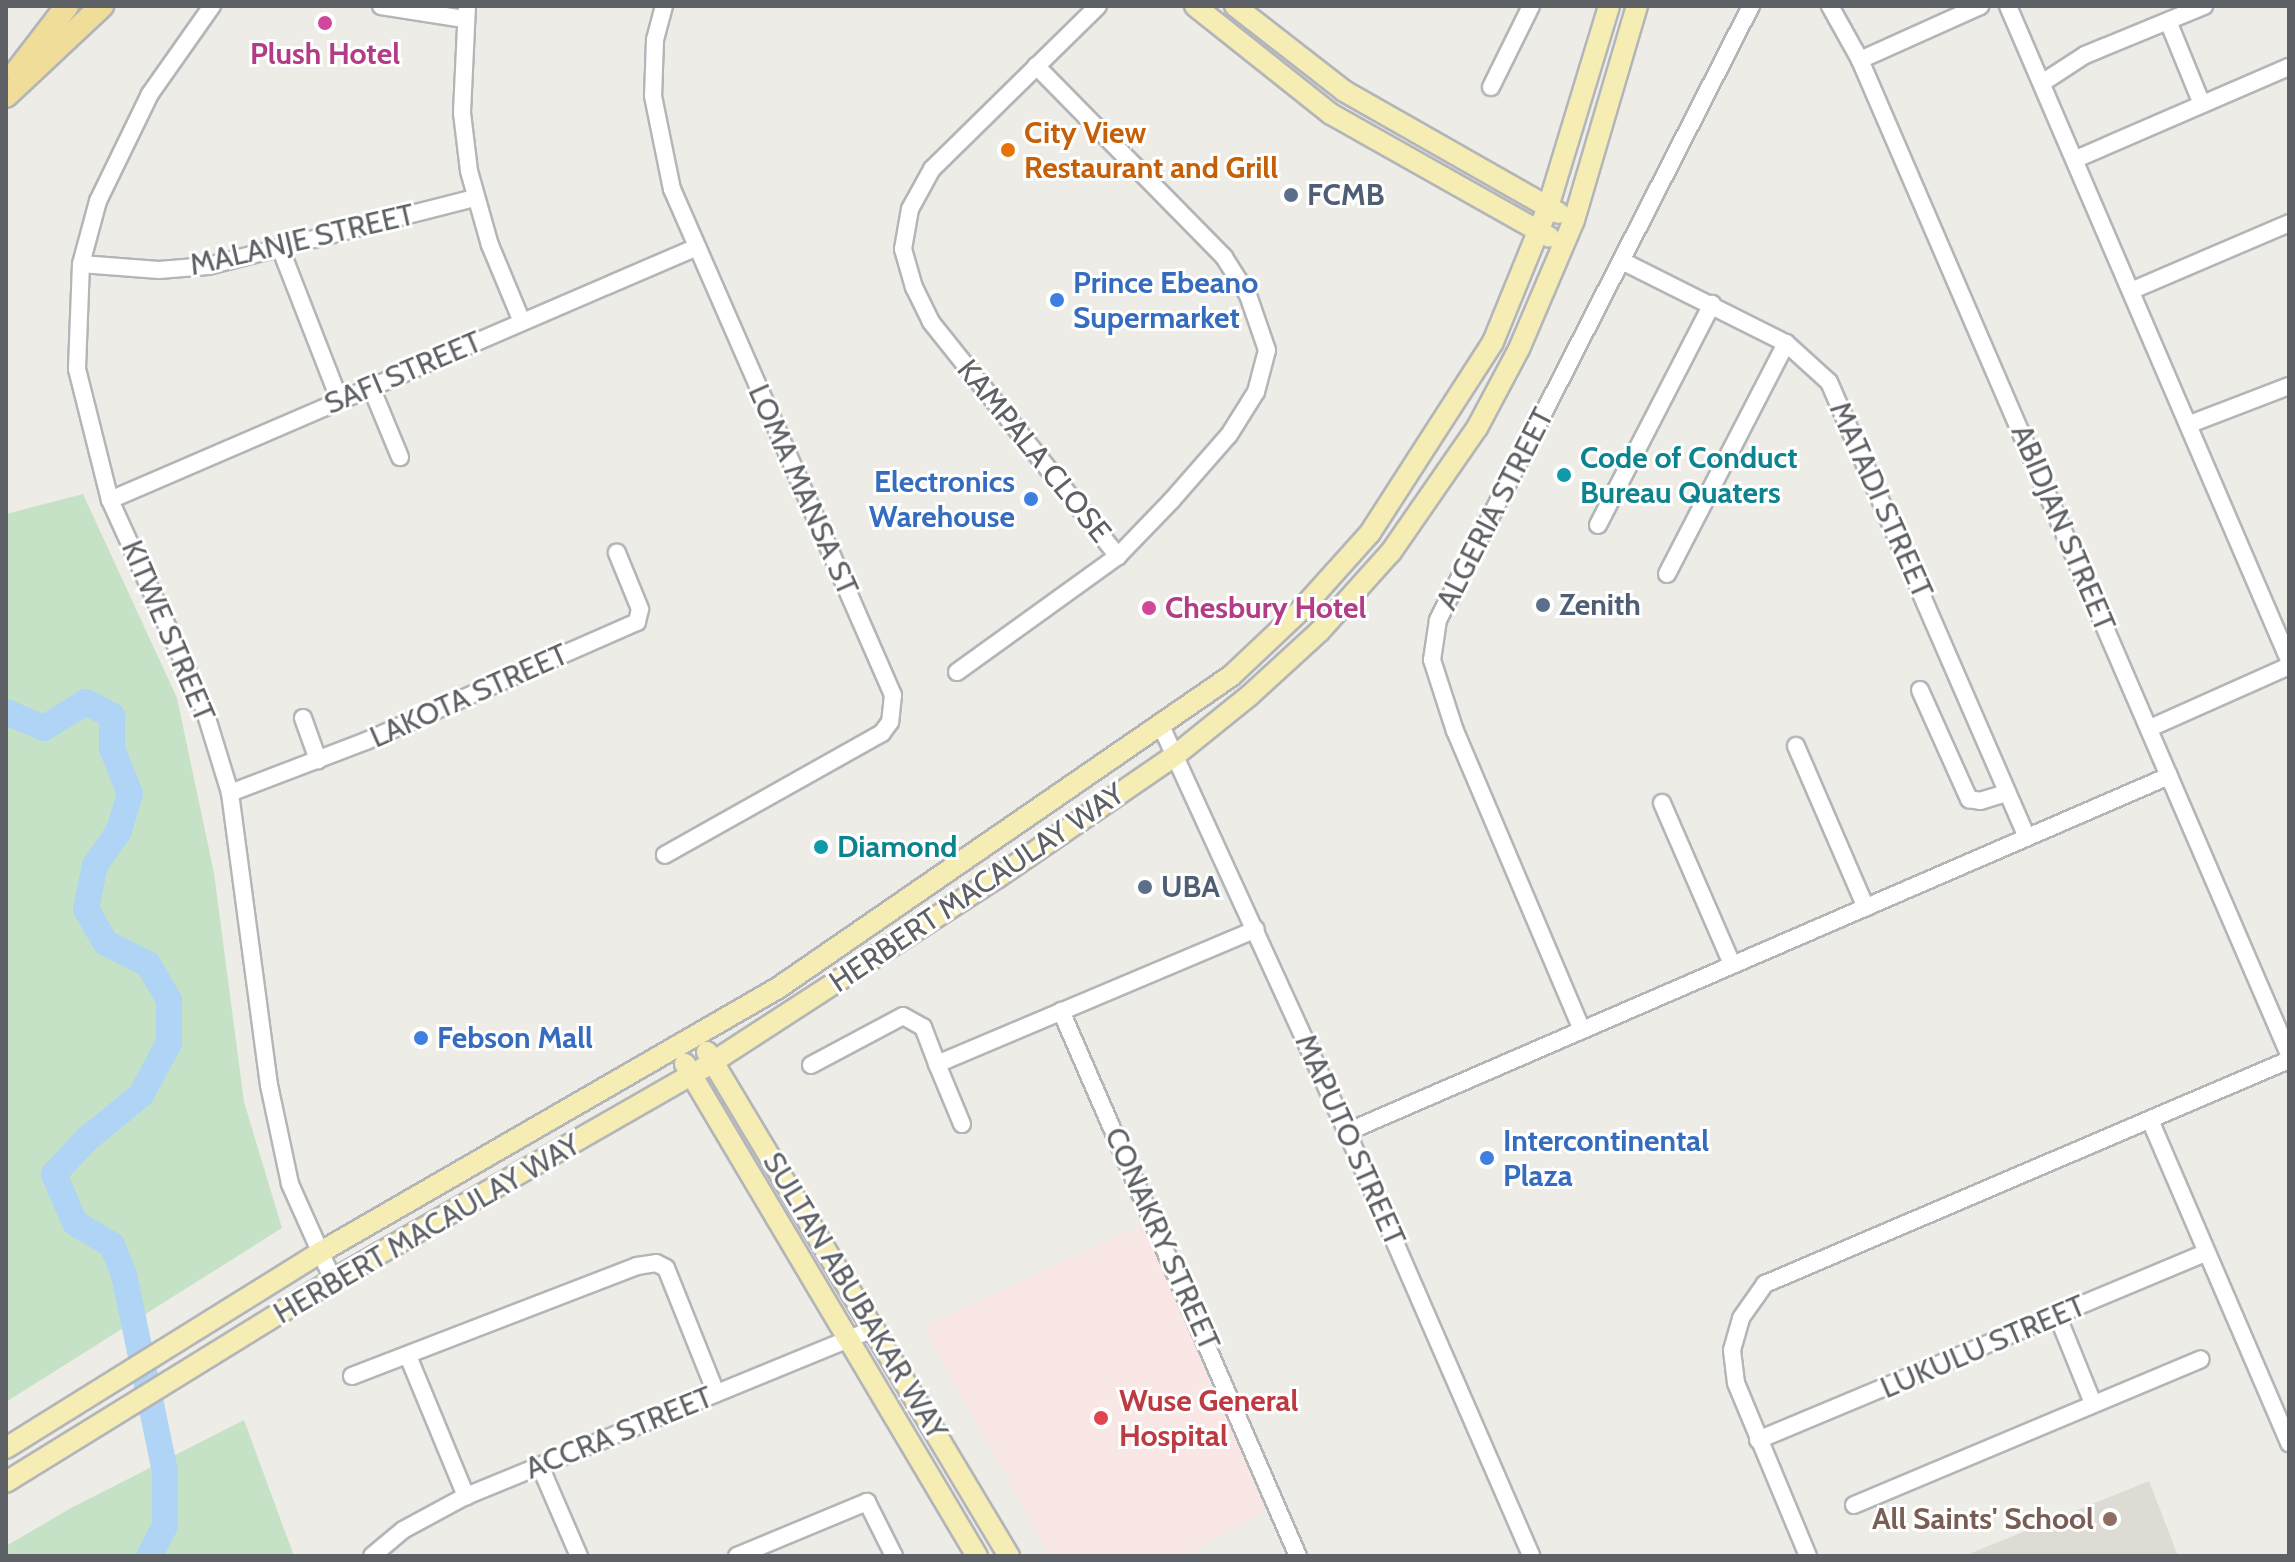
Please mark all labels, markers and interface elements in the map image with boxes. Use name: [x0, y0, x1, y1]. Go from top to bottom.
marker: Plush Hotel: [316, 14, 334, 32]
place label: Plush Hotel: [250, 36, 400, 72]
place label: City View Restaurant and Grill: [1024, 115, 1278, 186]
marker: City View Restaurant and Grill: [999, 141, 1017, 159]
place label: FCMB: [1307, 177, 1384, 213]
marker: FCMB: [1282, 186, 1300, 204]
street label: MALANJE STREET: [186, 197, 418, 283]
place label: Prince Ebeano Supermarket: [1073, 265, 1258, 336]
marker: Prince Ebeano Supermarket: [1048, 291, 1066, 309]
street label: SAFI STREET: [319, 324, 487, 422]
street label: KAMPALA CLOSE: [949, 352, 1119, 550]
street label: LOMA MANSA ST: [740, 379, 866, 601]
street label: MATADI STREET: [1822, 396, 1940, 604]
street label: ALGERIA STREET: [1429, 402, 1561, 616]
street label: ABIDJAN STREET: [2003, 419, 2123, 637]
place label: Code of Conduct Bureau Quaters: [1580, 440, 1798, 510]
place label: Electronics Warehouse: [869, 464, 1015, 534]
marker: Code of Conduct Bureau Quaters: [1555, 466, 1573, 484]
marker: Electronics Warehouse: [1022, 490, 1040, 508]
street label: KITWE STREET: [114, 535, 222, 727]
place label: Zenith: [1559, 587, 1641, 623]
place label: Chesbury Hotel: [1165, 590, 1366, 626]
marker: Zenith: [1534, 596, 1552, 614]
marker: Chesbury Hotel: [1140, 599, 1158, 617]
street label: LAKOTA STREET: [365, 636, 573, 756]
street label: HERBERT MACAULAY WAY: [823, 776, 1131, 1000]
place label: Diamond: [837, 829, 957, 865]
marker: Diamond: [812, 838, 830, 856]
place label: UBA: [1161, 869, 1220, 905]
marker: UBA: [1136, 878, 1154, 896]
place label: Febson Mall: [437, 1020, 593, 1056]
marker: Febson Mall: [412, 1029, 430, 1047]
street label: MAPUTO STREET: [1287, 1029, 1413, 1251]
street label: CONAKRY STREET: [1097, 1122, 1227, 1356]
place label: Intercontinental Plaza: [1503, 1123, 1709, 1194]
street label: HERBERT MACAULAY WAY: [267, 1126, 587, 1332]
street label: SULTAN ABUBAKAR WAY: [755, 1146, 955, 1446]
marker: Intercontinental Plaza: [1478, 1149, 1496, 1167]
street label: LUKULU STREET: [1875, 1288, 2091, 1406]
street label: ACCRA STREET: [520, 1379, 718, 1487]
place label: Wuse General Hospital: [1119, 1383, 1298, 1454]
marker: Wuse General Hospital: [1090, 1407, 1112, 1429]
place label: All Saints' School: [1872, 1501, 2094, 1537]
marker: All Saints' School: [2101, 1510, 2119, 1528]

